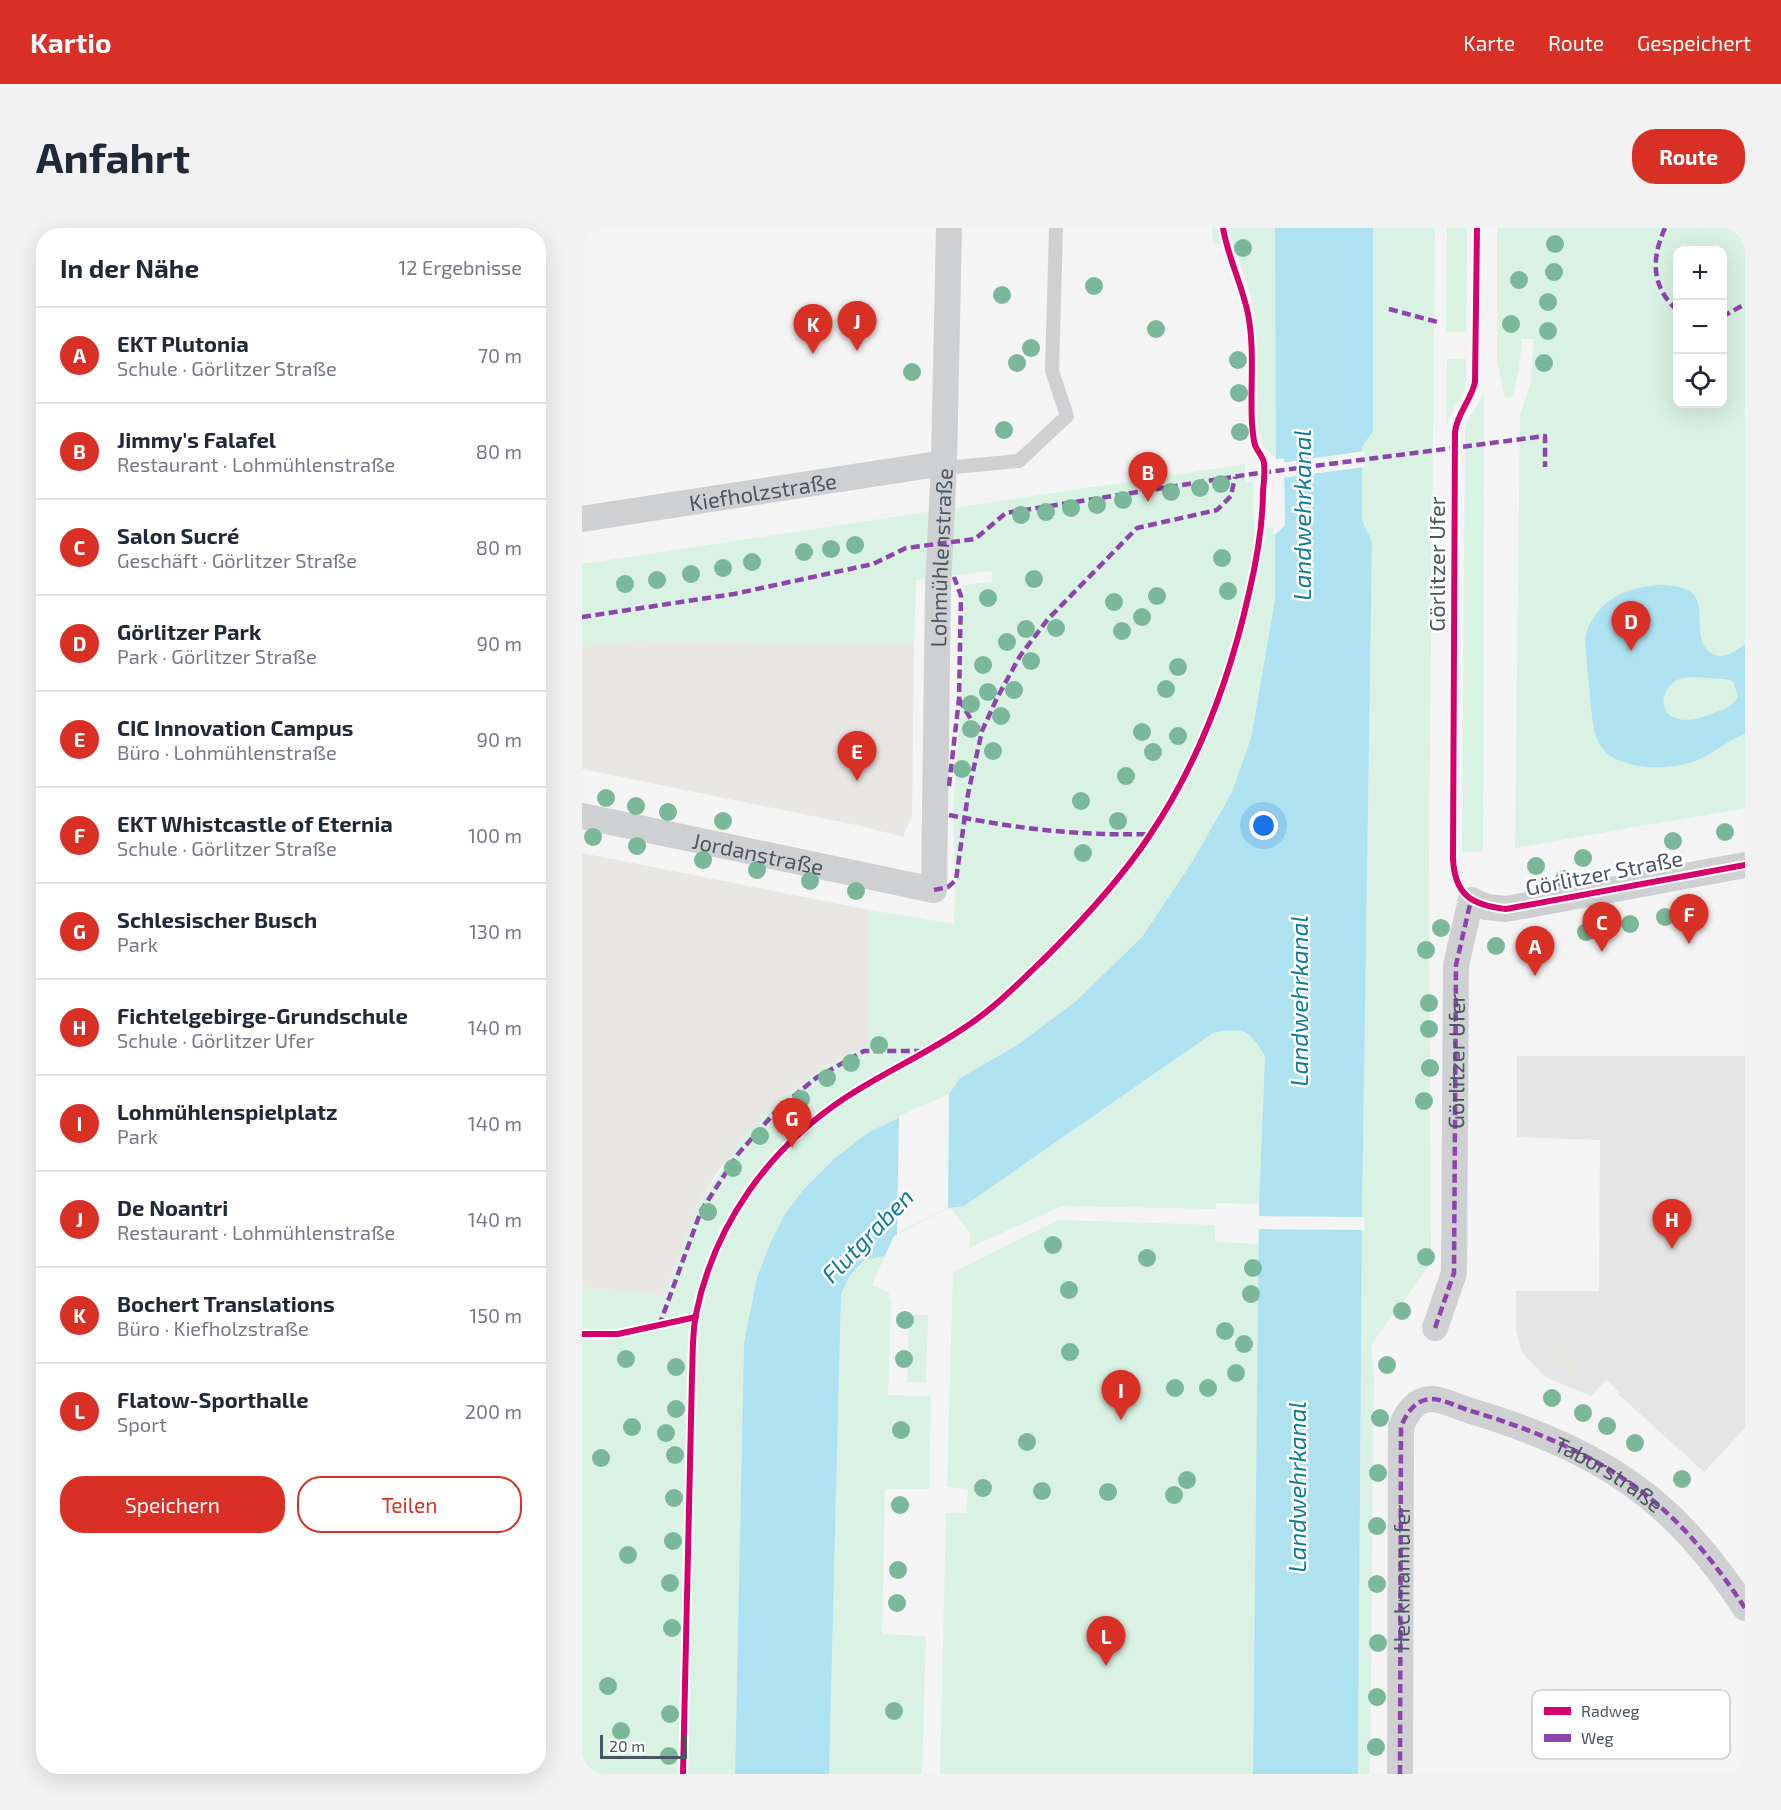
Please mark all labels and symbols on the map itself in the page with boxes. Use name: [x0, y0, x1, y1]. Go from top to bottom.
pin: J: [838, 302, 876, 351]
pin: K: [794, 304, 832, 354]
water label: Landwehrkanal: [1287, 429, 1316, 601]
pin: B: [1128, 452, 1168, 502]
street label: Kiefholzstraße: [687, 467, 838, 515]
street label: Lohmühlenstraße: [924, 467, 957, 648]
street label: Görlitzer Ufer: [1423, 496, 1449, 632]
pin: D: [1612, 602, 1650, 651]
pin: E: [838, 732, 876, 781]
your location: [1249, 811, 1278, 840]
street label: Jordanstraße: [690, 827, 826, 879]
street label: Görlitzer Straße: [1523, 844, 1685, 900]
pin: F: [1670, 894, 1708, 944]
pin: C: [1582, 902, 1622, 952]
water label: Landwehrkanal: [1284, 915, 1313, 1087]
pin: A: [1516, 926, 1554, 976]
street label: Görlitzer Ufer: [1442, 993, 1469, 1129]
pin: G: [772, 1098, 812, 1148]
water label: Flutgraben: [815, 1182, 919, 1288]
pin: H: [1652, 1200, 1692, 1249]
pin: I: [1102, 1370, 1140, 1420]
water label: Landwehrkanal: [1282, 1401, 1311, 1573]
street label: Taborstraße: [1551, 1430, 1669, 1517]
street label: Heckmannufer: [1387, 1504, 1414, 1651]
pin: L: [1086, 1616, 1126, 1666]
legend: [1532, 1690, 1730, 1759]
text: Radweg: [1581, 1701, 1640, 1720]
text: Weg: [1581, 1728, 1613, 1747]
scale bar: [600, 1732, 687, 1760]

